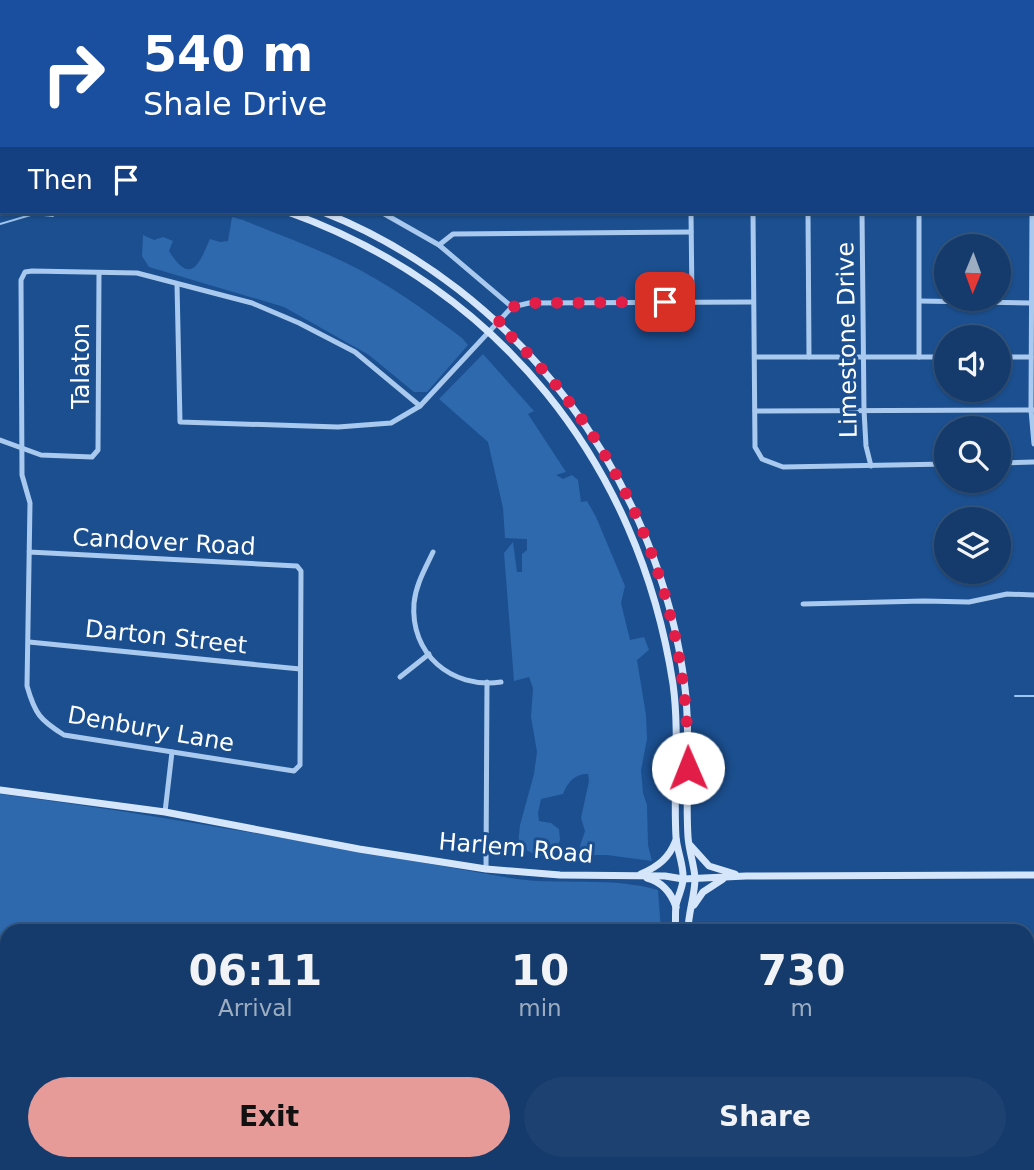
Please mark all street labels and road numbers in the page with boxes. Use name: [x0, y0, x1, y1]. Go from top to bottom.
street label: Limestone Drive: [831, 242, 863, 438]
street label: Talaton: [67, 323, 95, 410]
street label: Candover Road: [72, 523, 256, 561]
street label: Darton Street: [84, 615, 248, 659]
street label: Denbury Lane: [66, 701, 236, 757]
street label: Harlem Road: [437, 827, 595, 869]

